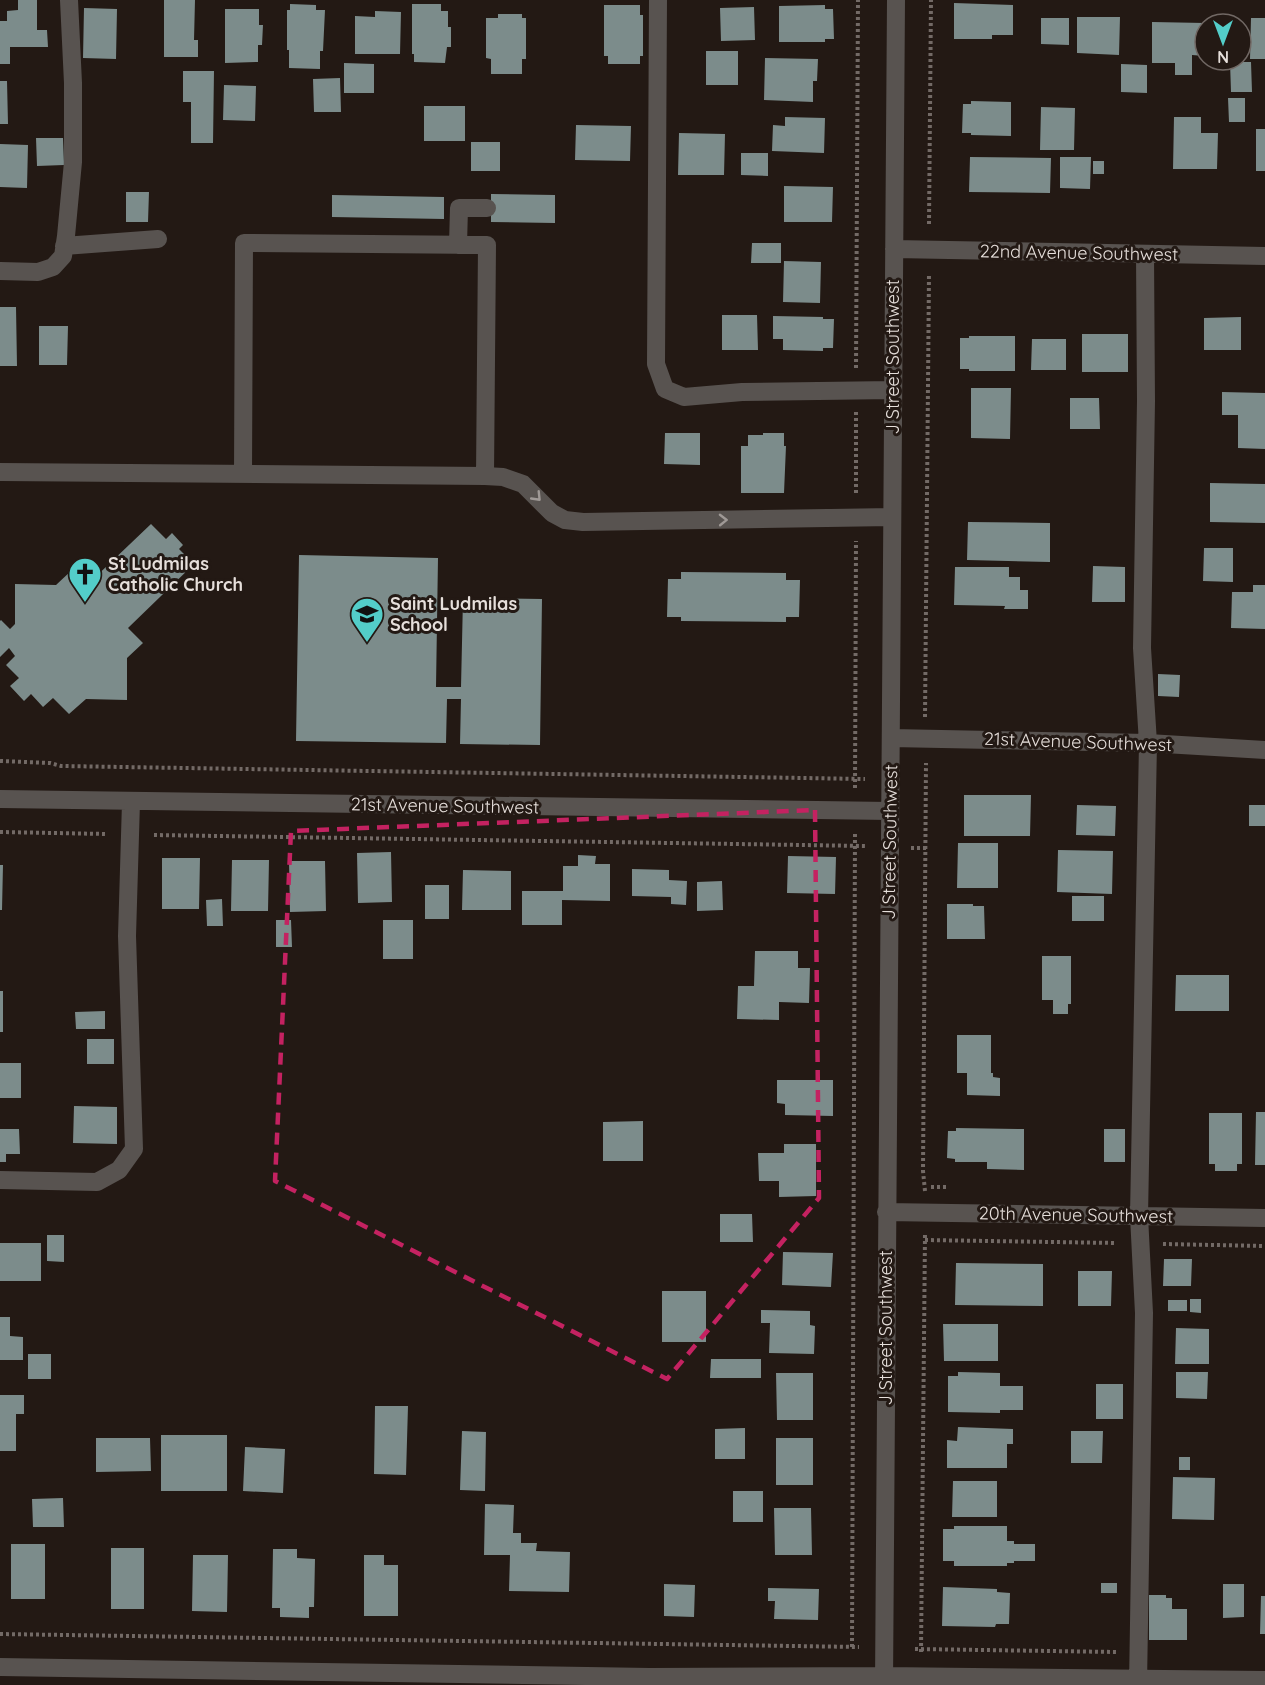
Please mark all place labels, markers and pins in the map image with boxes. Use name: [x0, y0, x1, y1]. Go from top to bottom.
place label: St Ludmilas Catholic Church: [108, 552, 243, 596]
church icon: St Ludmilas Catholic Church: [67, 556, 103, 603]
place label: Saint Ludmilas School: [390, 592, 517, 636]
school or university icon: Saint Ludmilas School: [349, 596, 385, 643]

